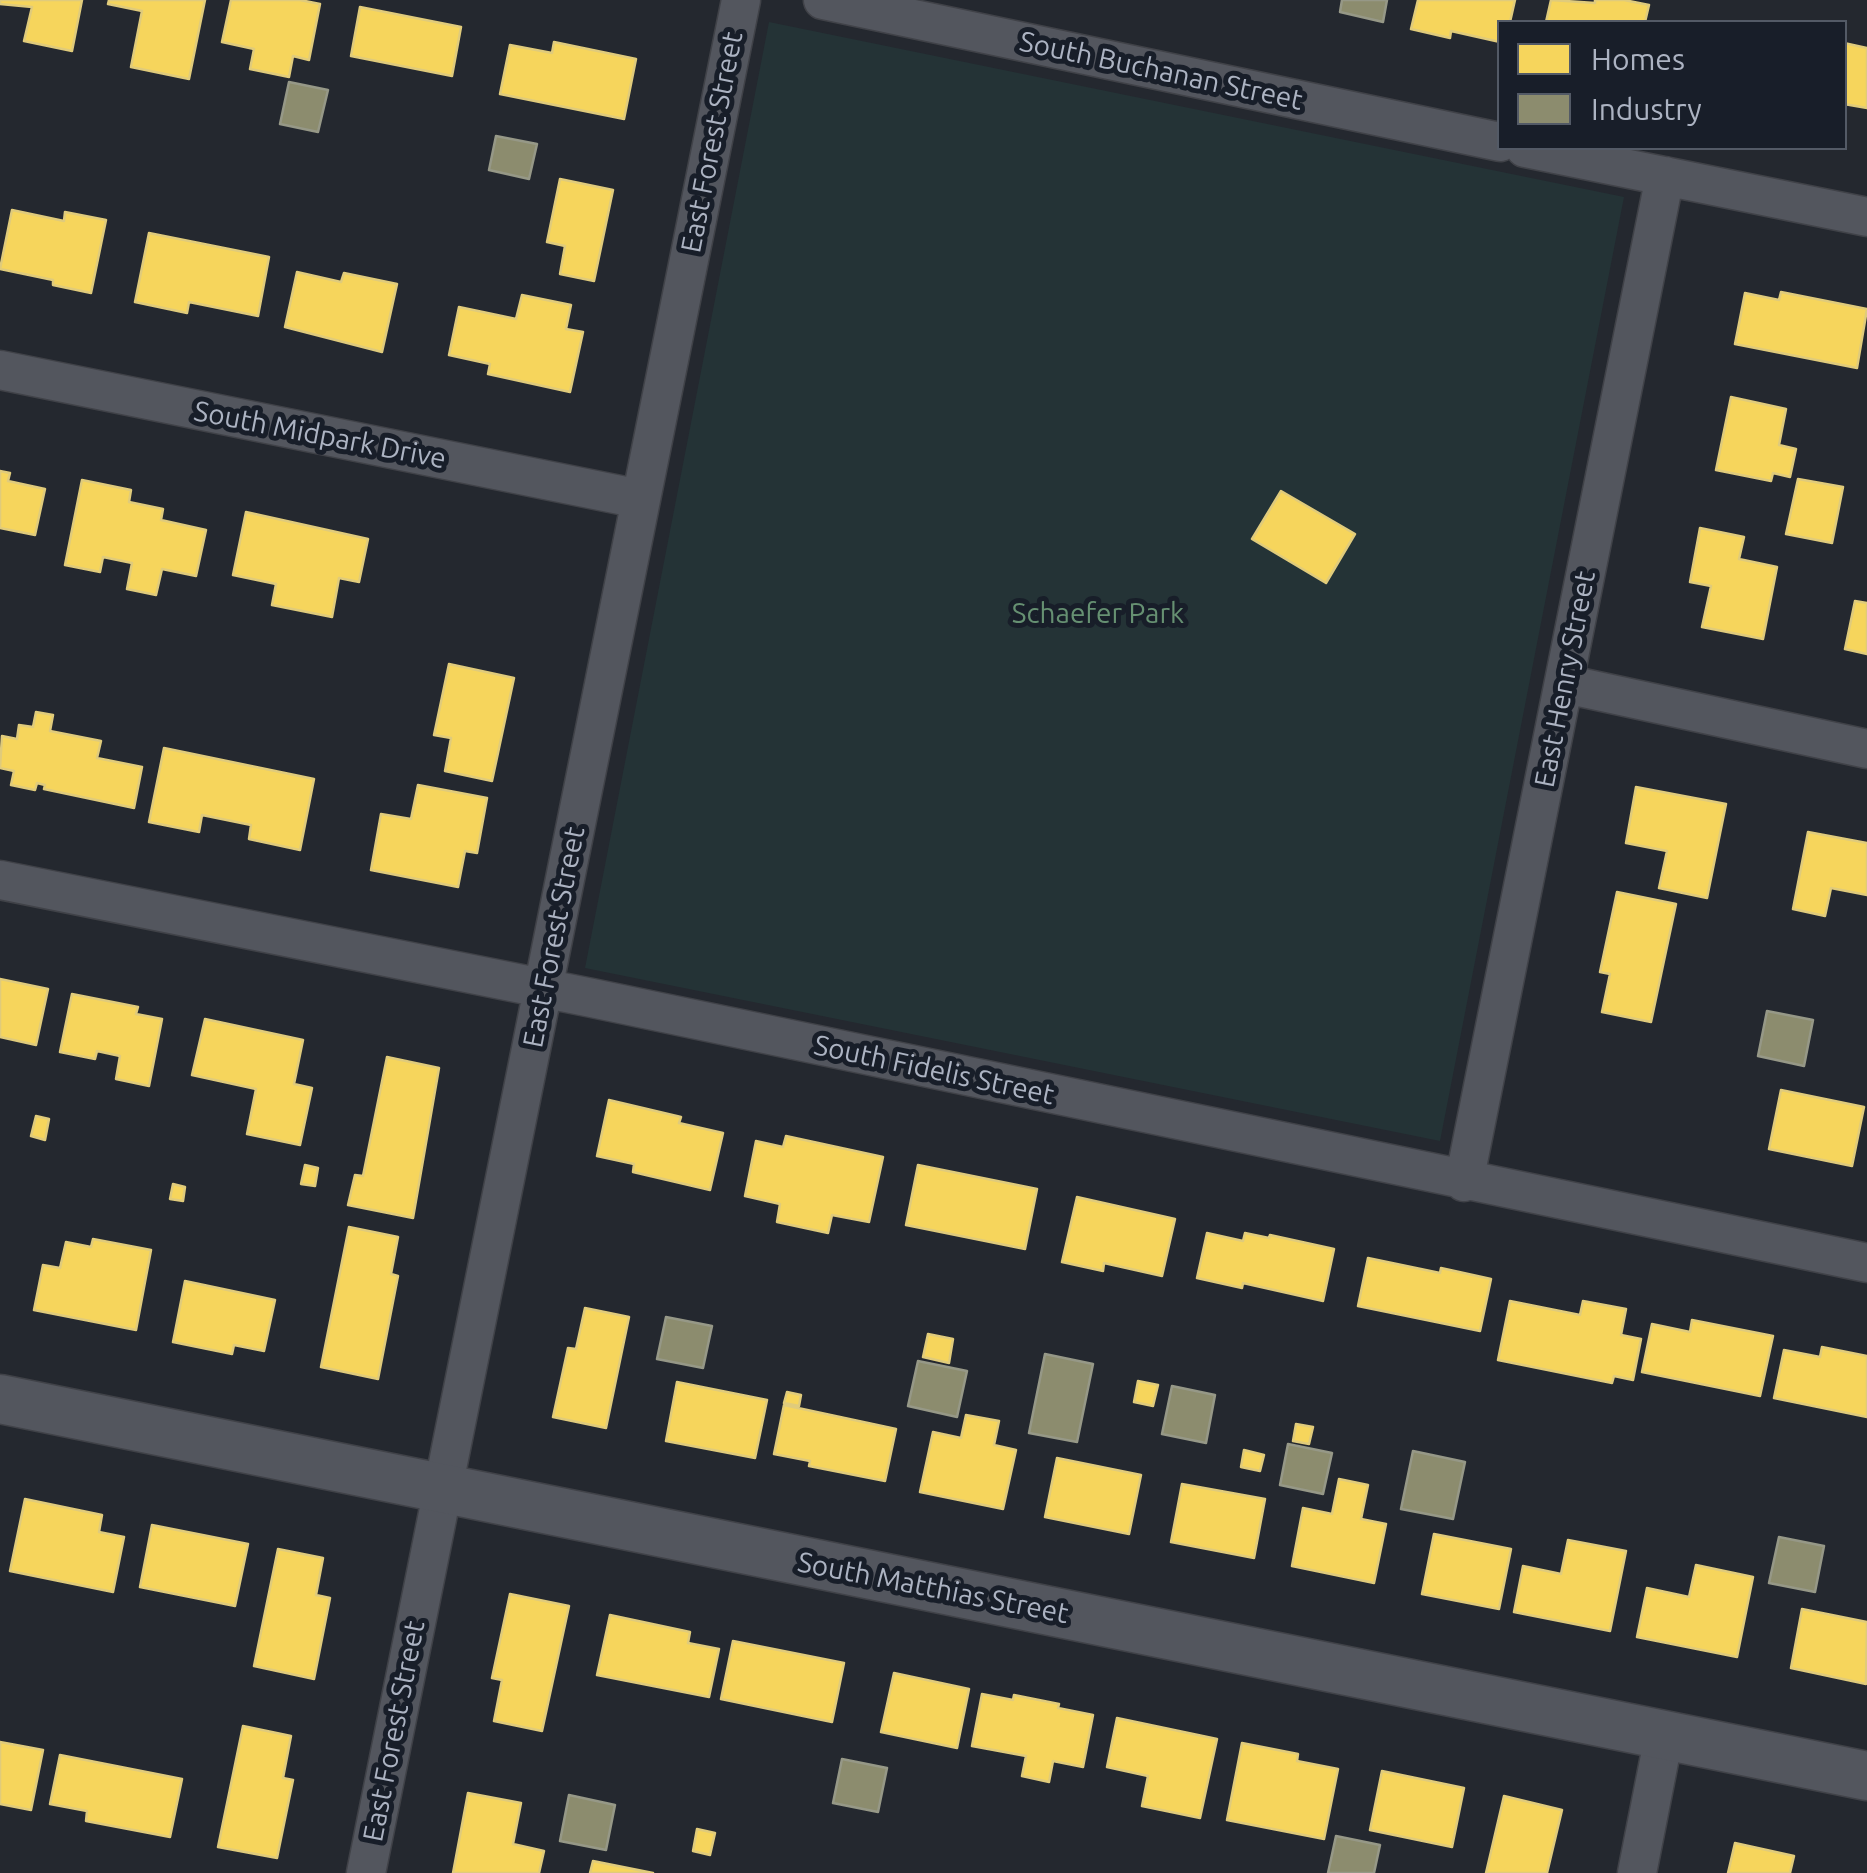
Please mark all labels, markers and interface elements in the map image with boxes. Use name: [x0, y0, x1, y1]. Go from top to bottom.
legend: [1497, 20, 1847, 150]
street label: South Buchanan Street: [1016, 25, 1306, 117]
street label: East Forest Street: [674, 29, 750, 255]
text: Homes: [1591, 42, 1685, 76]
text: Industry: [1591, 92, 1702, 126]
street label: South Midpark Drive: [191, 394, 449, 476]
street label: East Henry Street: [1528, 568, 1602, 790]
park label: Schaefer Park: [1012, 597, 1184, 631]
street label: East Forest Street: [516, 824, 592, 1050]
street label: South Fidelis Street: [811, 1028, 1057, 1112]
street label: South Matthias Street: [795, 1545, 1071, 1631]
street label: East Forest Street: [356, 1618, 432, 1844]

